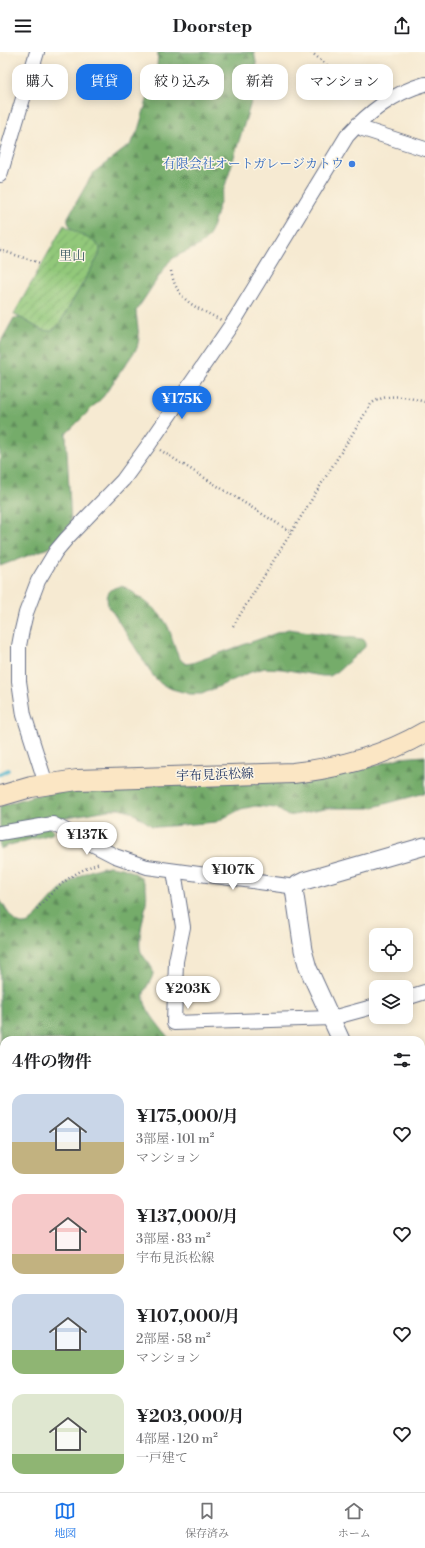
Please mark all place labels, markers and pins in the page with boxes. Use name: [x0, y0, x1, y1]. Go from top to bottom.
place label: 有限会社オートガレージカトウ: [163, 156, 344, 172]
marker: 有限会社オートガレージカトウ: [347, 159, 357, 169]
pin: ¥175K: [154, 386, 210, 420]
pin: ¥137K: [59, 822, 115, 856]
pin: ¥107K: [205, 857, 261, 891]
pin: ¥203K: [160, 976, 216, 1010]

